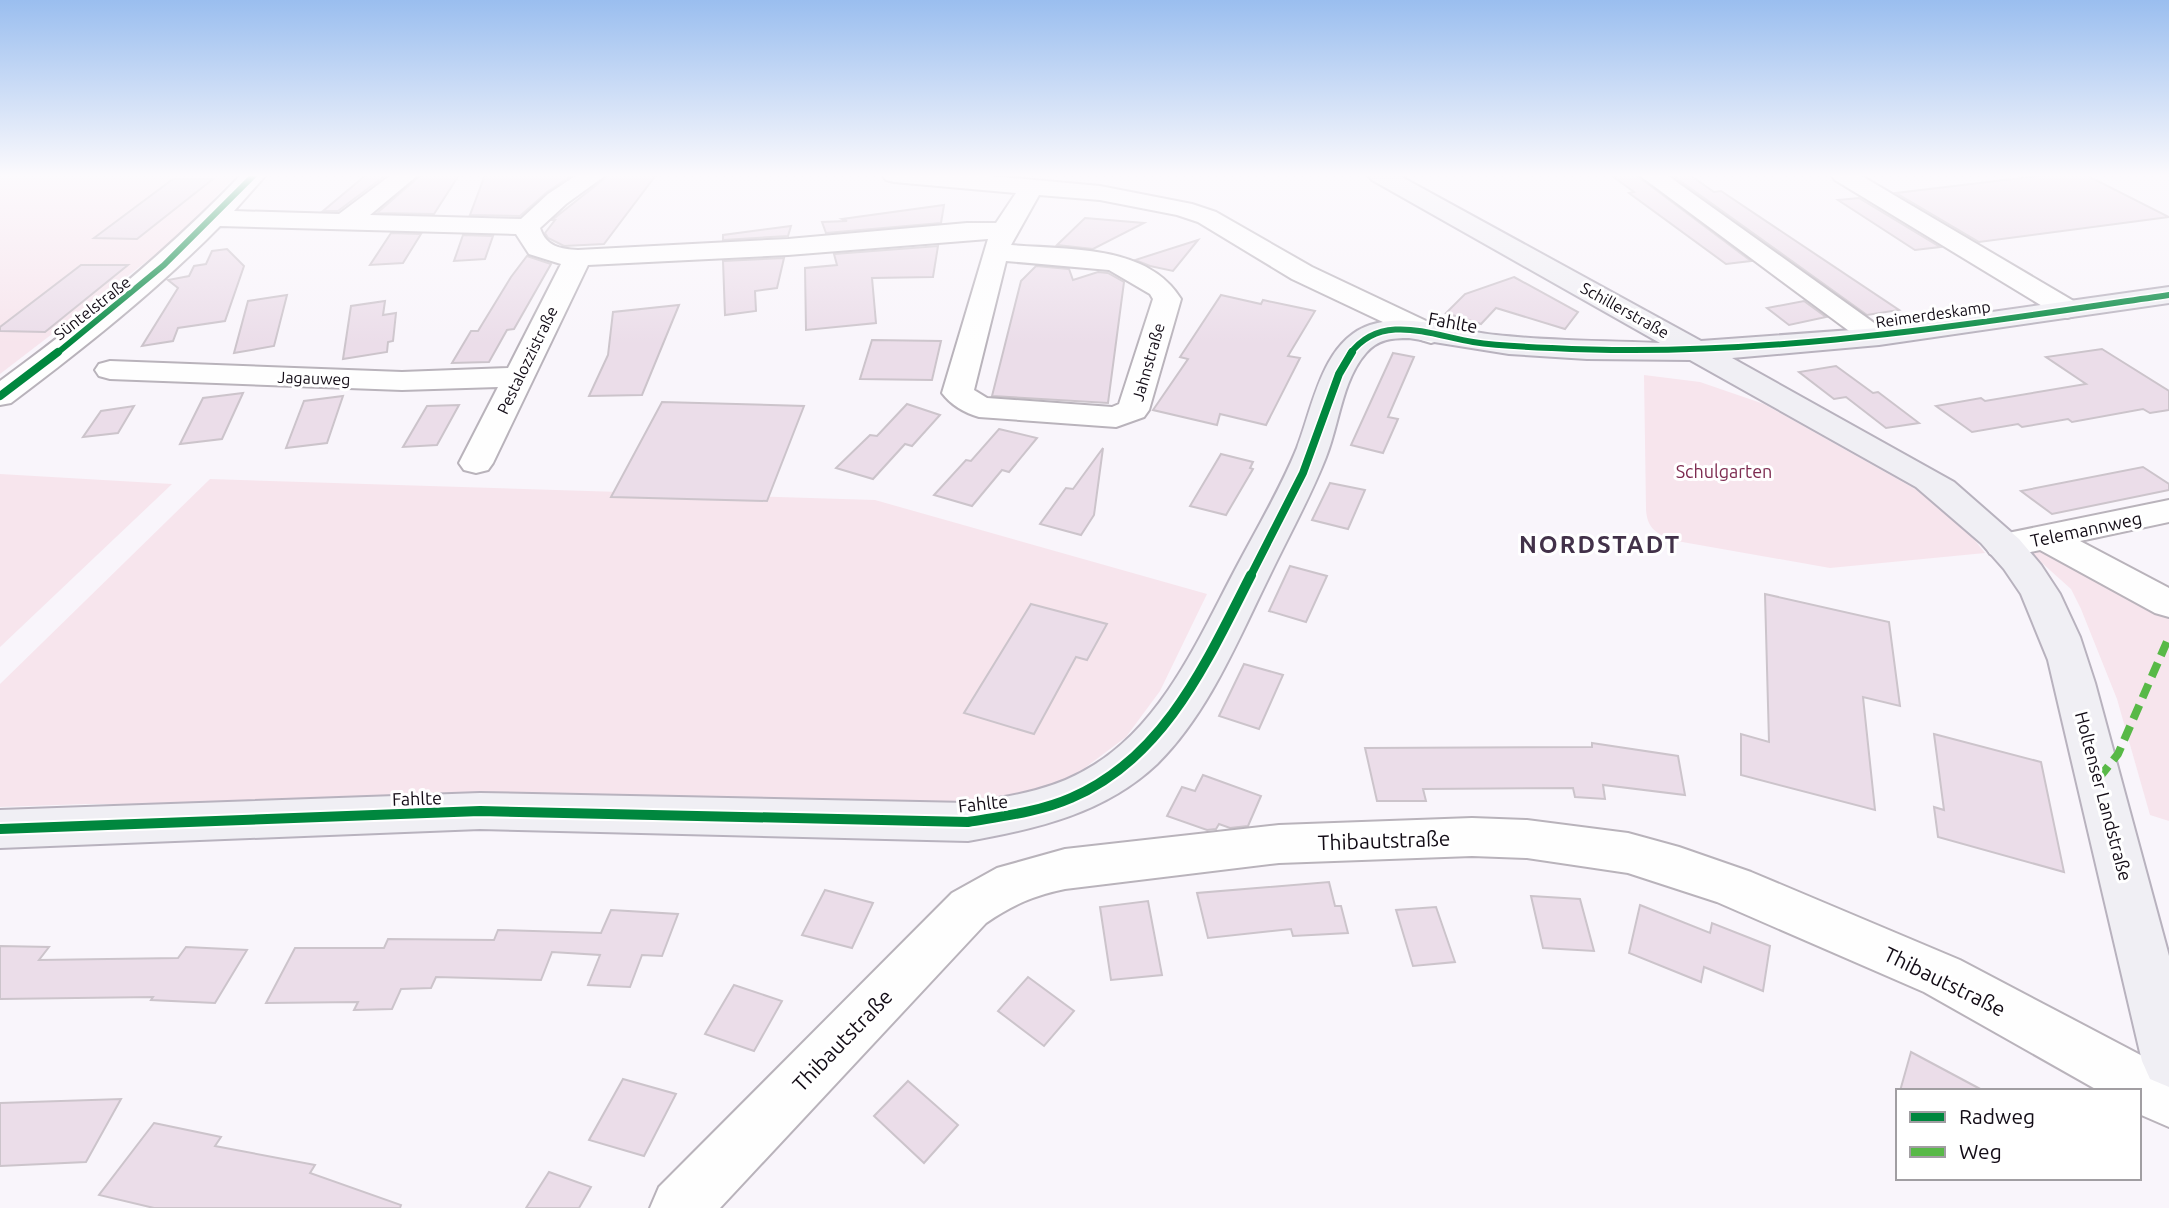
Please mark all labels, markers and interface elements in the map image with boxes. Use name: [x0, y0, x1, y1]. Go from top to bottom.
street label: Süntelstraße: [50, 273, 134, 343]
street label: Schillerstraße: [1578, 278, 1672, 342]
street label: Reimerdeskamp: [1874, 297, 1992, 331]
street label: Pestalozzistraße: [493, 303, 561, 417]
street label: Fahlte: [1427, 308, 1479, 336]
street label: Jahnstraße: [1128, 321, 1168, 403]
street label: Jagauweg: [277, 368, 351, 388]
park label: Schulgarten: [1676, 461, 1772, 481]
street label: Telemannweg: [2029, 507, 2143, 551]
district label: NORDSTADT: [1519, 531, 1681, 558]
street label: Holtenser Landstraße: [2072, 709, 2136, 883]
street label: Fahlte: [392, 787, 442, 809]
street label: Fahlte: [957, 790, 1009, 816]
street label: Thibautstraße: [1317, 826, 1451, 854]
street label: Thibautstraße: [1880, 941, 2010, 1021]
street label: Thibautstraße: [787, 984, 897, 1096]
legend: [1896, 1089, 2141, 1180]
text: Radweg: [1959, 1104, 2035, 1128]
text: Weg: [1959, 1139, 2002, 1163]

